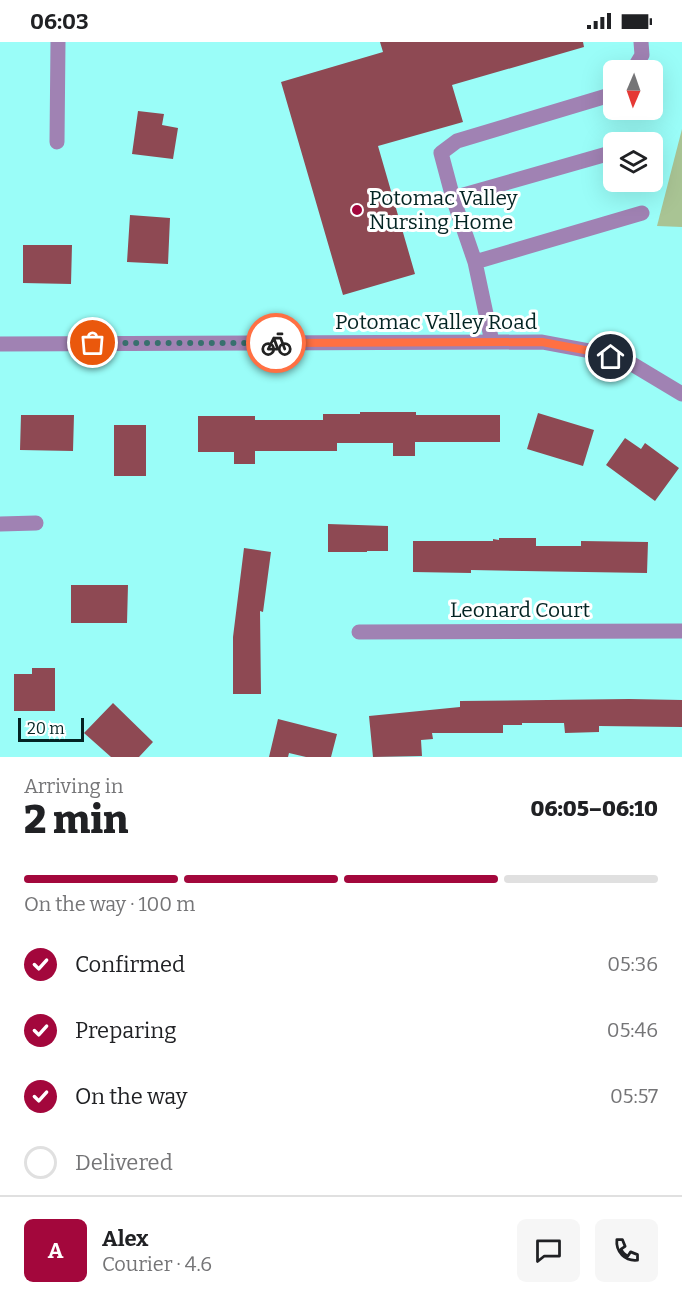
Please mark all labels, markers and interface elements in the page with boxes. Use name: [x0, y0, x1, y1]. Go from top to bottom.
text: 06:03: [30, 8, 89, 35]
north arrow: [603, 60, 663, 120]
map controls: [603, 60, 663, 192]
button: layers: [603, 132, 663, 192]
place label: Potomac Valley Nursing Home: [369, 185, 519, 235]
marker: Potomac Valley Nursing Home: [350, 203, 364, 217]
street label: Potomac Valley Road: [335, 309, 537, 335]
courier: [246, 313, 306, 373]
pin: [67, 317, 118, 368]
icon: bag: [76, 326, 109, 359]
icon: bike: [260, 327, 293, 360]
pin: [585, 331, 636, 382]
icon: home: [594, 340, 627, 373]
street label: Leonard Court: [450, 597, 590, 623]
scale bar: [18, 715, 84, 742]
text: 20 m: [27, 719, 64, 738]
text: Arriving in: [24, 774, 123, 798]
text: 06:05–06:10: [531, 795, 658, 822]
text: 2 min: [24, 797, 128, 843]
text: On the way · 100 m: [24, 892, 195, 916]
icon: check: [24, 948, 57, 981]
text: Confirmed: [75, 951, 185, 978]
text: 05:36: [607, 952, 658, 976]
icon: check: [24, 1014, 57, 1047]
text: Preparing: [75, 1017, 177, 1044]
text: 05:46: [607, 1018, 658, 1042]
icon: check: [24, 1080, 57, 1113]
text: On the way: [75, 1083, 187, 1110]
text: 05:57: [610, 1084, 658, 1108]
text: Delivered: [75, 1149, 173, 1176]
button: chat: [517, 1219, 580, 1282]
button: phone: [595, 1219, 658, 1282]
text: Alex: [102, 1225, 148, 1252]
text: A: [48, 1237, 63, 1264]
text: Courier · 4.6: [102, 1252, 212, 1276]

